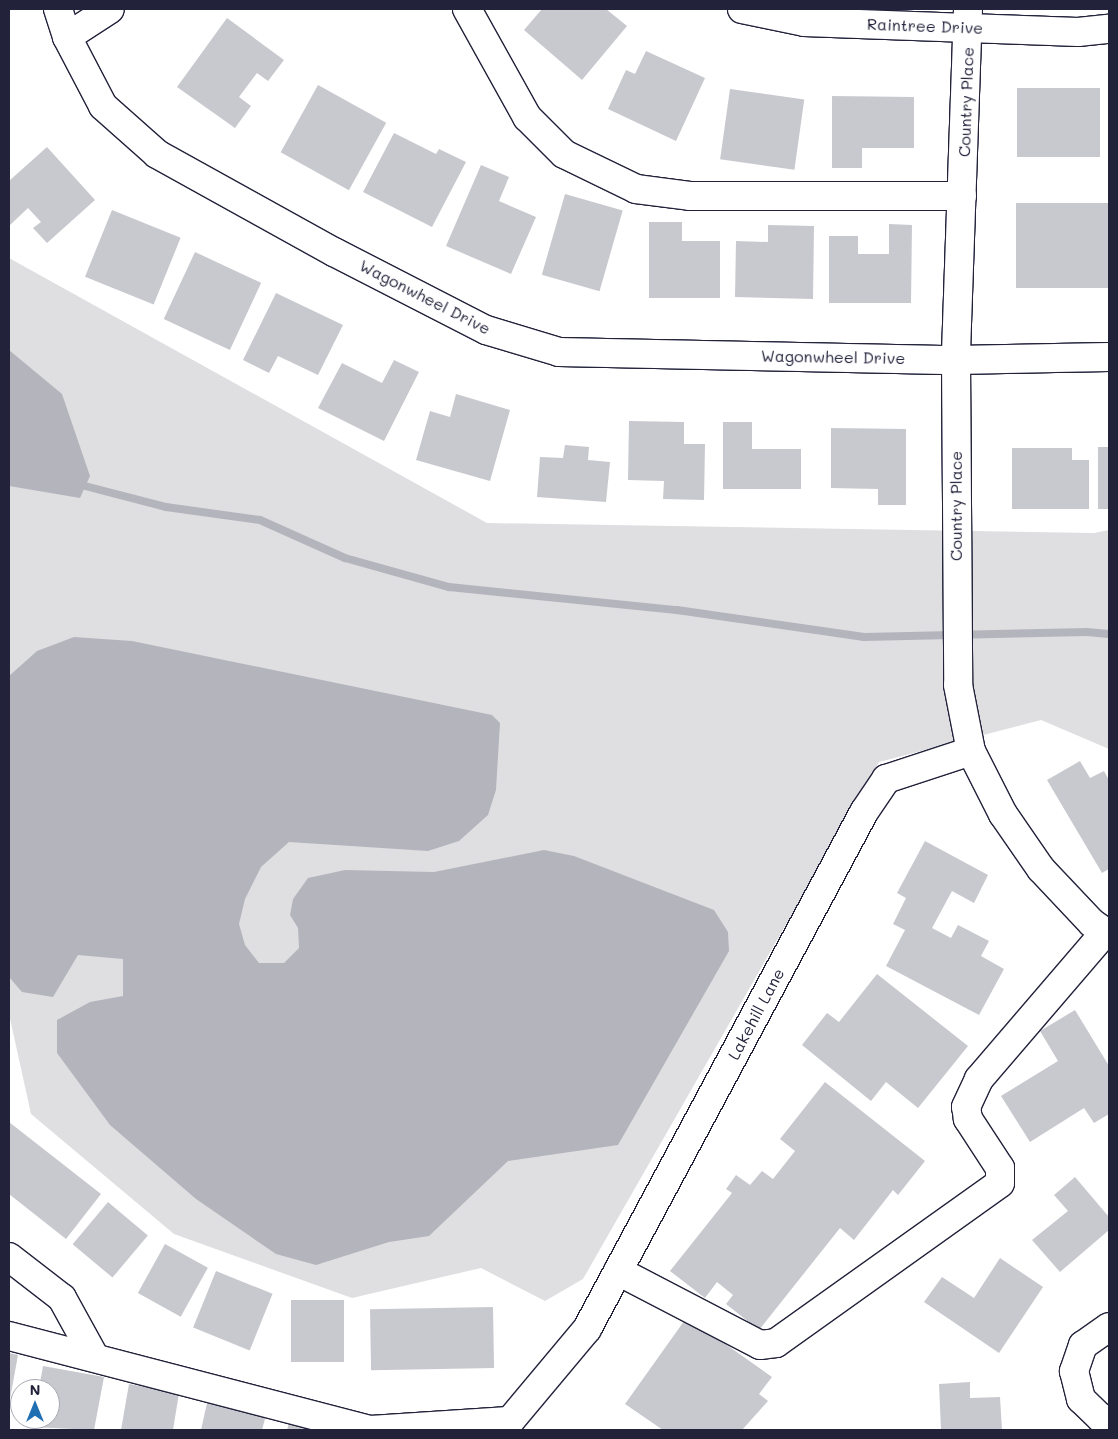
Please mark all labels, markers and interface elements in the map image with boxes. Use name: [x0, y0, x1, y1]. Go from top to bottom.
street label: Raintree Drive: [867, 14, 983, 38]
street label: Country Place: [954, 47, 978, 157]
street label: Wagonwheel Drive: [356, 256, 494, 338]
street label: Wagonwheel Drive: [761, 346, 905, 368]
street label: Country Place: [946, 451, 966, 561]
street label: Lakehill Lane: [724, 965, 788, 1063]
north arrow: [10, 1379, 60, 1429]
text: N: [30, 1380, 40, 1399]

